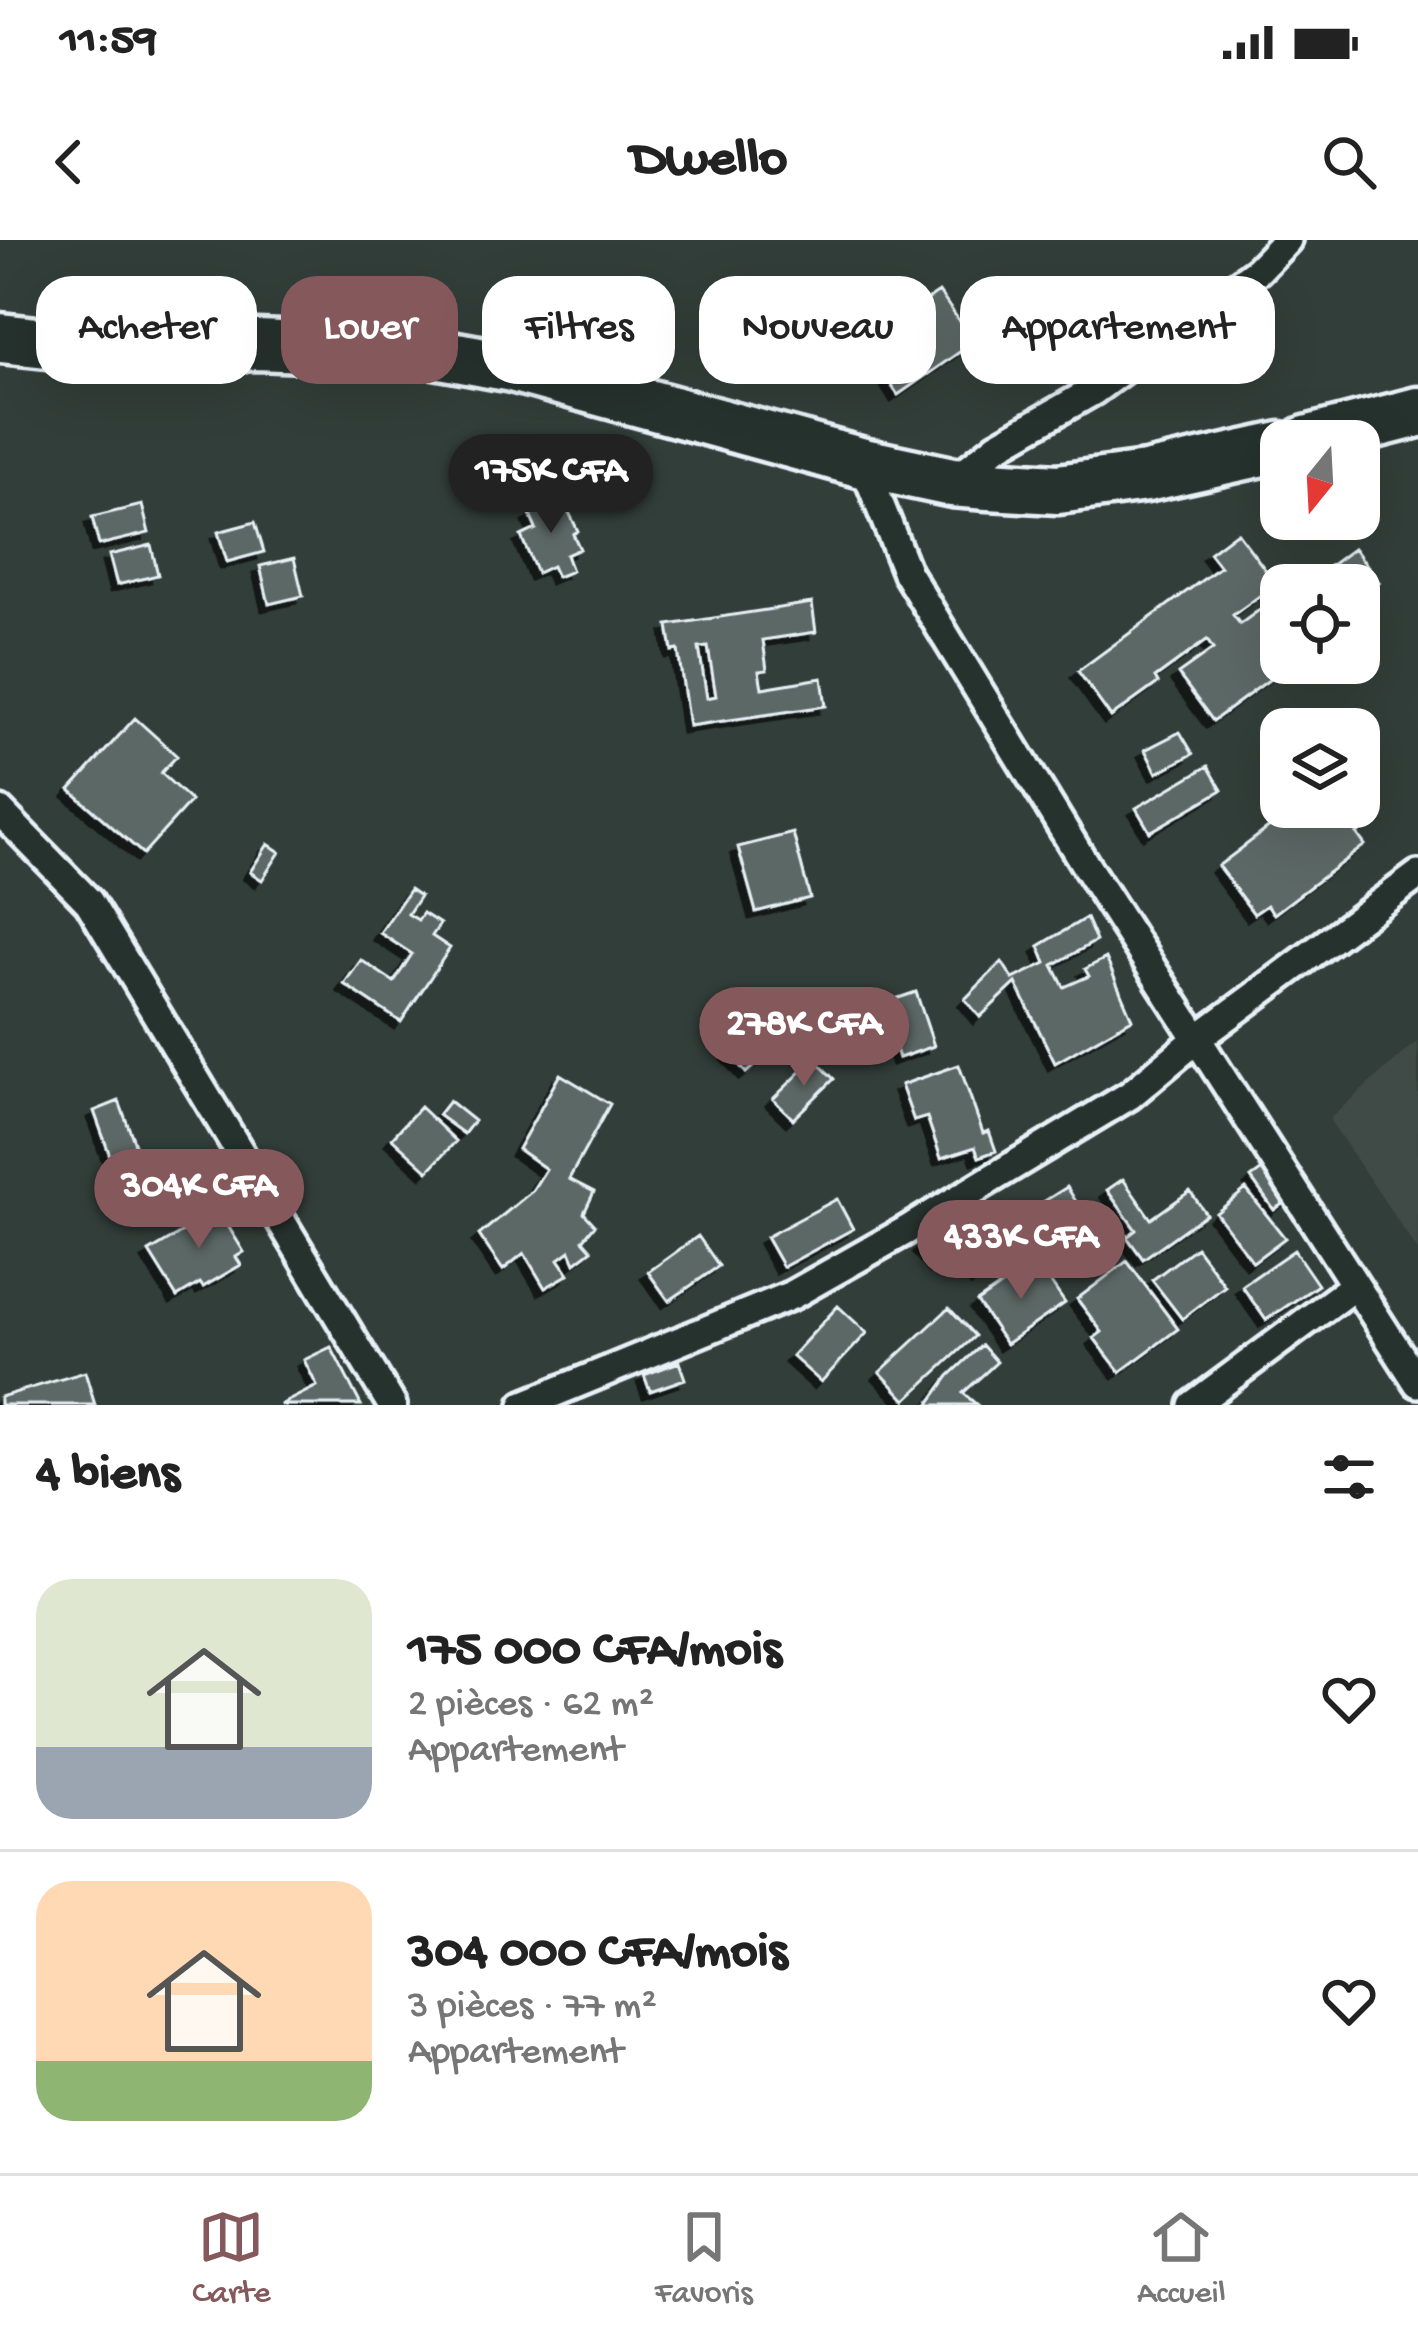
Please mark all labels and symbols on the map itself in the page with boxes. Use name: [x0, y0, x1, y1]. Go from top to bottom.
north arrow: [1260, 420, 1380, 540]
pin: 175K CFA: [427, 434, 675, 536]
pin: 278K CFA: [680, 987, 928, 1089]
pin: 304K CFA: [75, 1149, 323, 1251]
pin: 433K CFA: [897, 1200, 1145, 1302]

